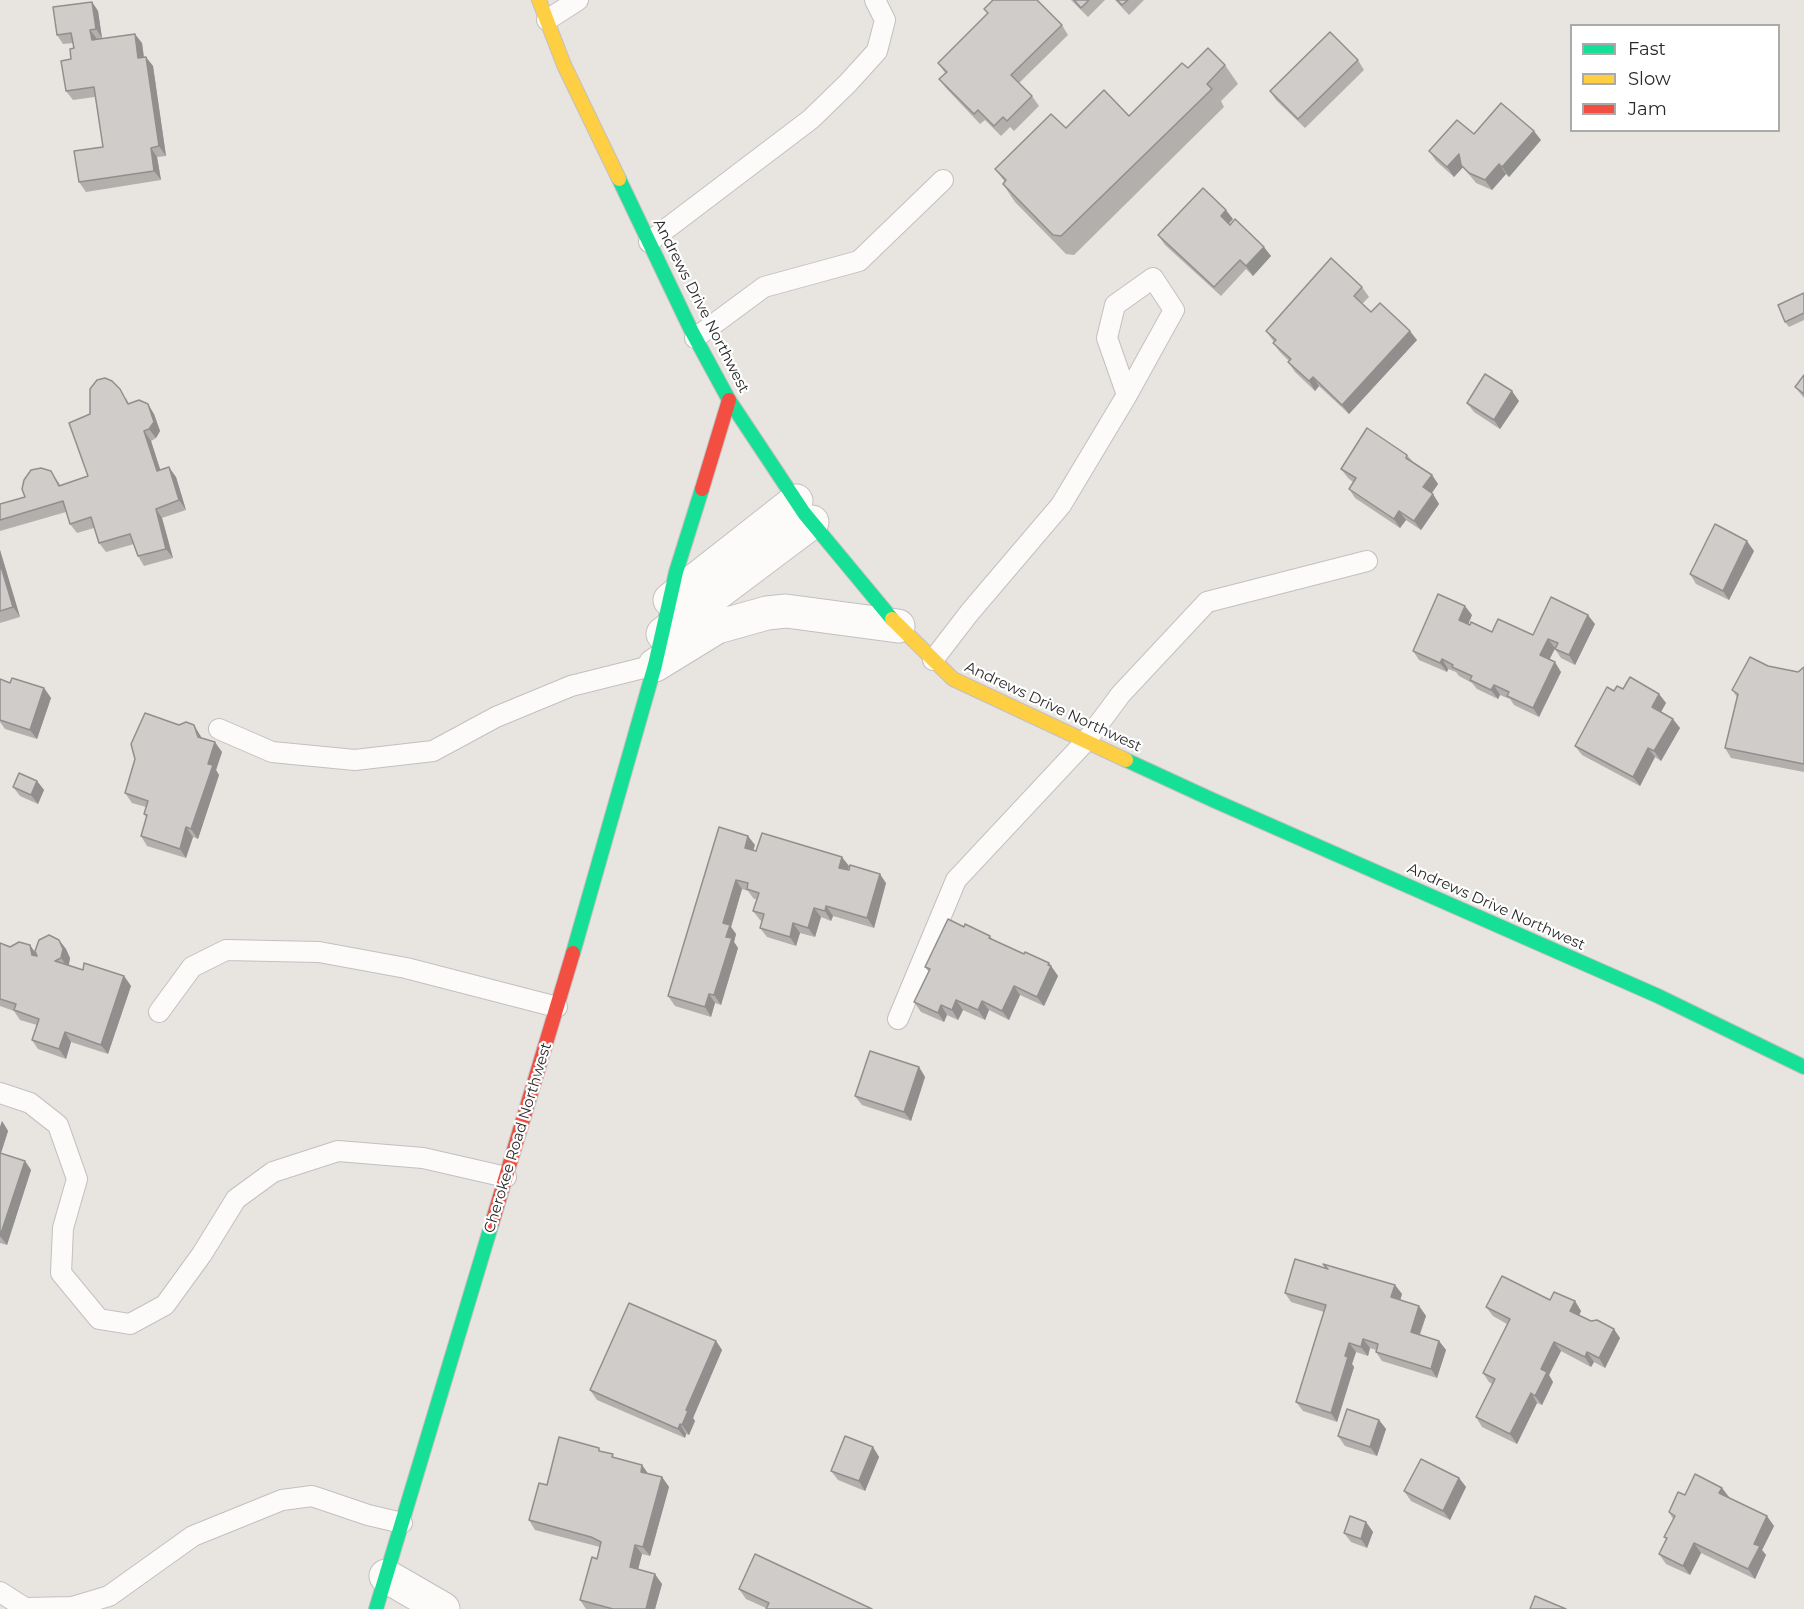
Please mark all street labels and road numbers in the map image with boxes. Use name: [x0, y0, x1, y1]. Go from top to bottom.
street label: Andrews Drive Northwest: [649, 216, 753, 396]
street label: Andrews Drive Northwest: [962, 658, 1144, 756]
street label: Andrews Drive Northwest: [1404, 860, 1588, 954]
street label: Cherokee Road Northwest: [480, 1041, 556, 1235]

